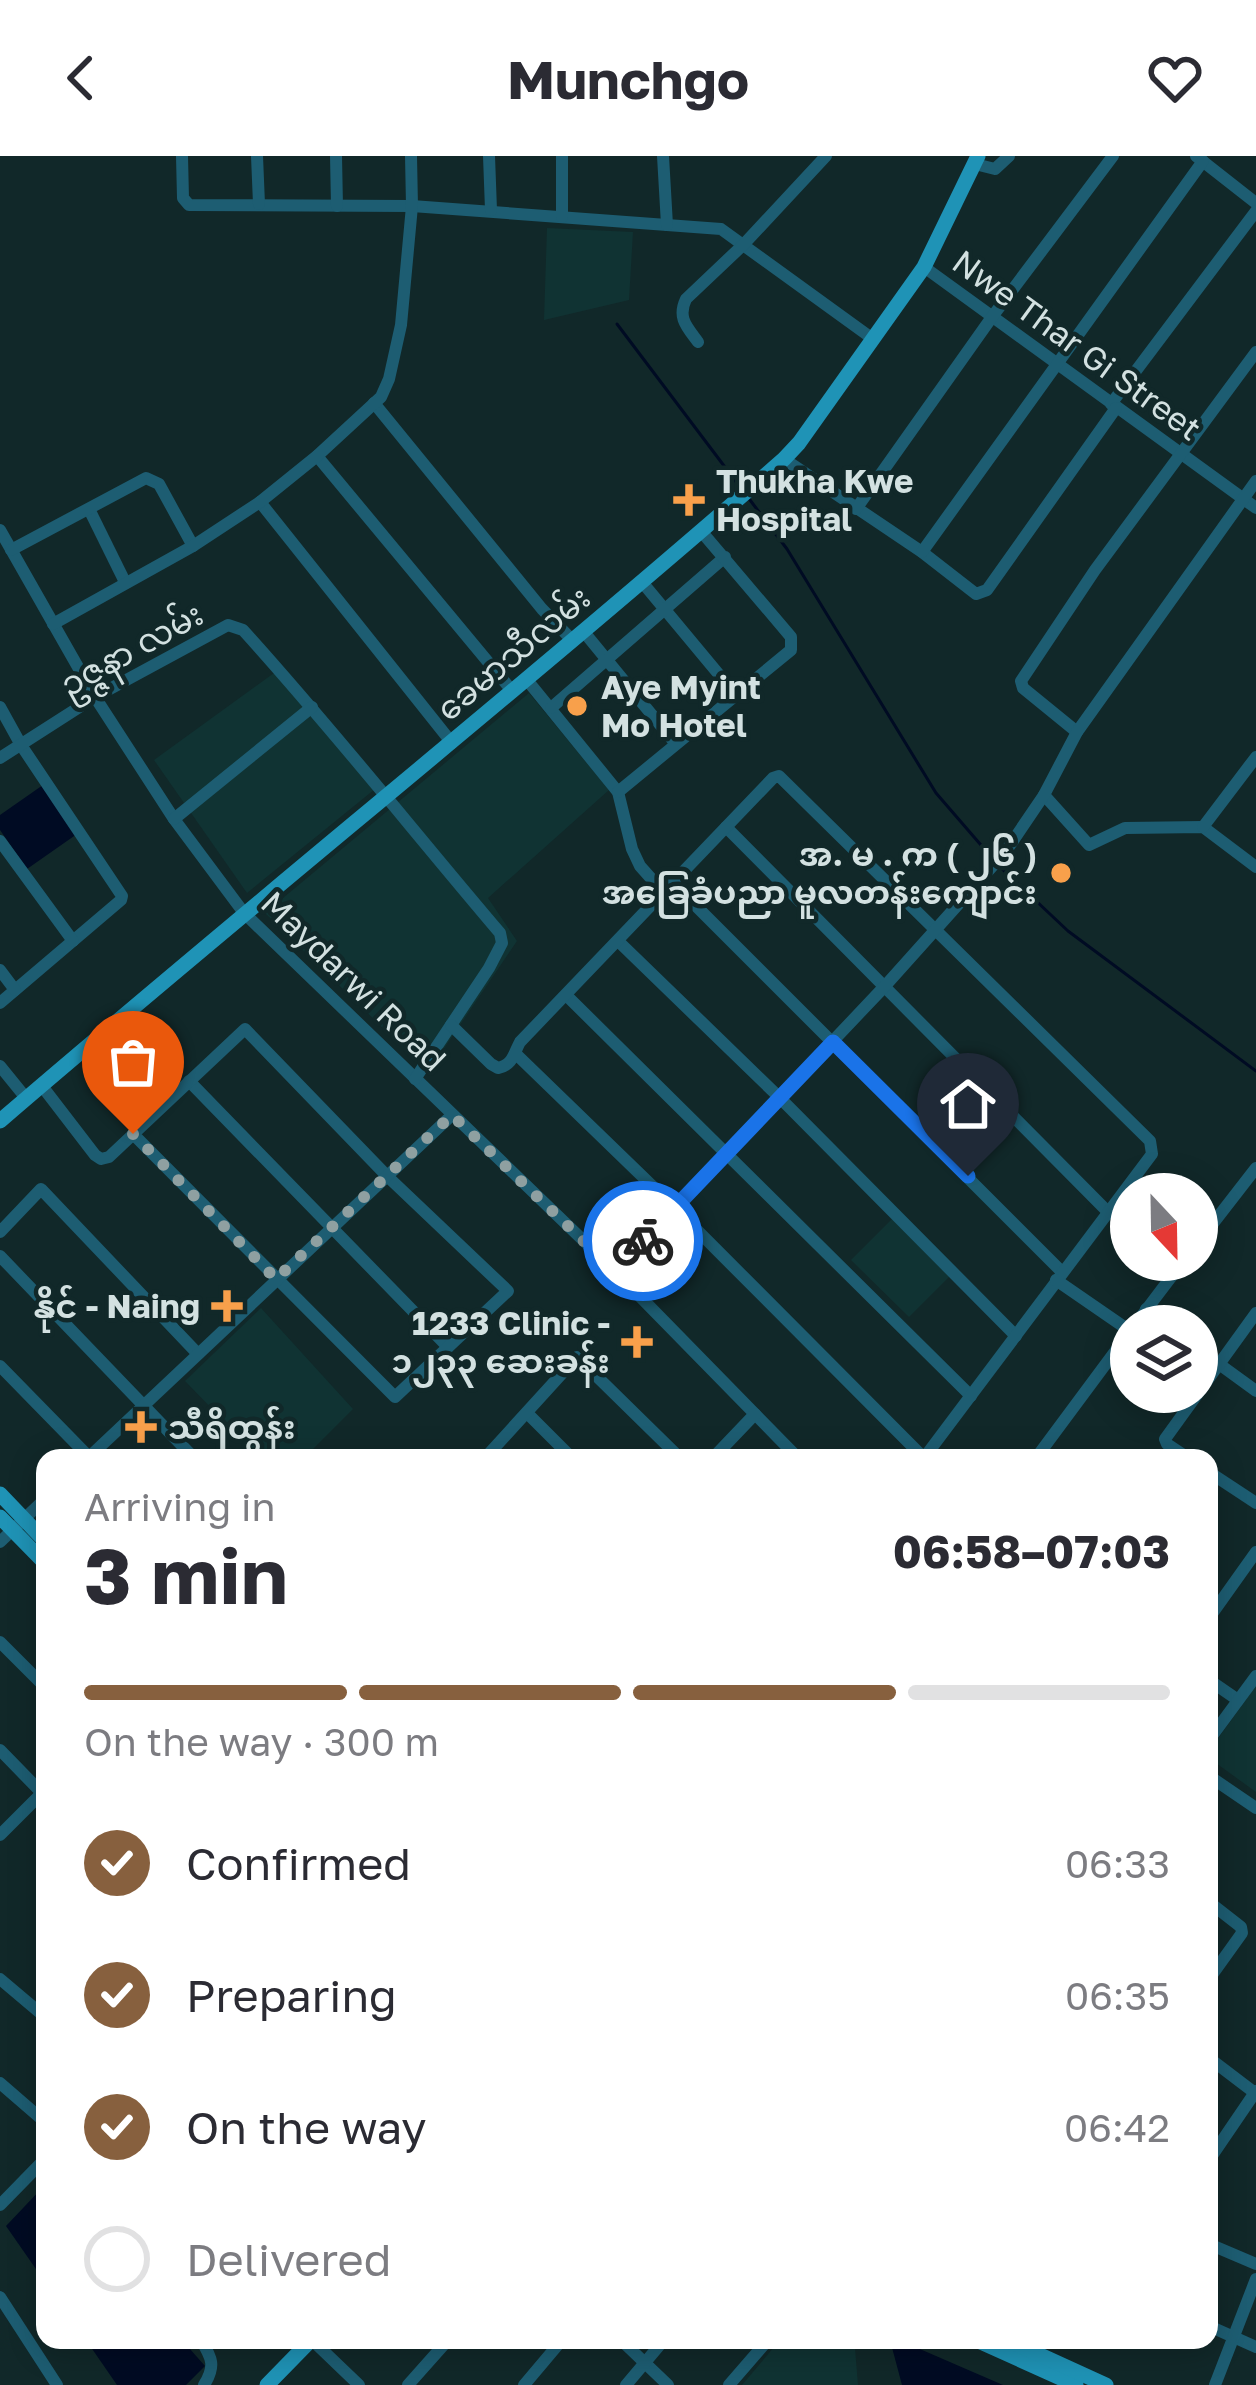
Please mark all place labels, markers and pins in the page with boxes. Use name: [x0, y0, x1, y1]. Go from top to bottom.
place label: Thukha Kwe Hospital: [716, 461, 913, 538]
marker: Thukha Kwe Hospital: [673, 484, 705, 516]
place label: Aye Myint Mo Hotel: [601, 667, 761, 744]
marker: Aye Myint Mo Hotel: [564, 693, 590, 719]
place label: အ. မ . က ( ၂၆ ) အခြေခံပညာ မူလတန်းကျောင်း: [602, 833, 1037, 920]
marker: အ. မ . က ( ၂၆ ) အခြေခံပညာ မူလတန်းကျောင်း: [1048, 860, 1074, 886]
pin: [82, 1011, 184, 1134]
pin: [917, 1053, 1019, 1176]
place label: နိုင် - Naing: [34, 1284, 200, 1333]
marker: နိုင် - Naing: [211, 1290, 243, 1322]
place label: 1233 Clinic - ၁၂၃၃ ဆေးခန်း: [391, 1303, 610, 1388]
marker: 1233 Clinic - ၁၂၃၃ ဆေးခန်း: [621, 1326, 653, 1358]
place label: သီရိထွန်း: [168, 1405, 296, 1454]
marker: သီရိထွန်း: [125, 1411, 157, 1443]

